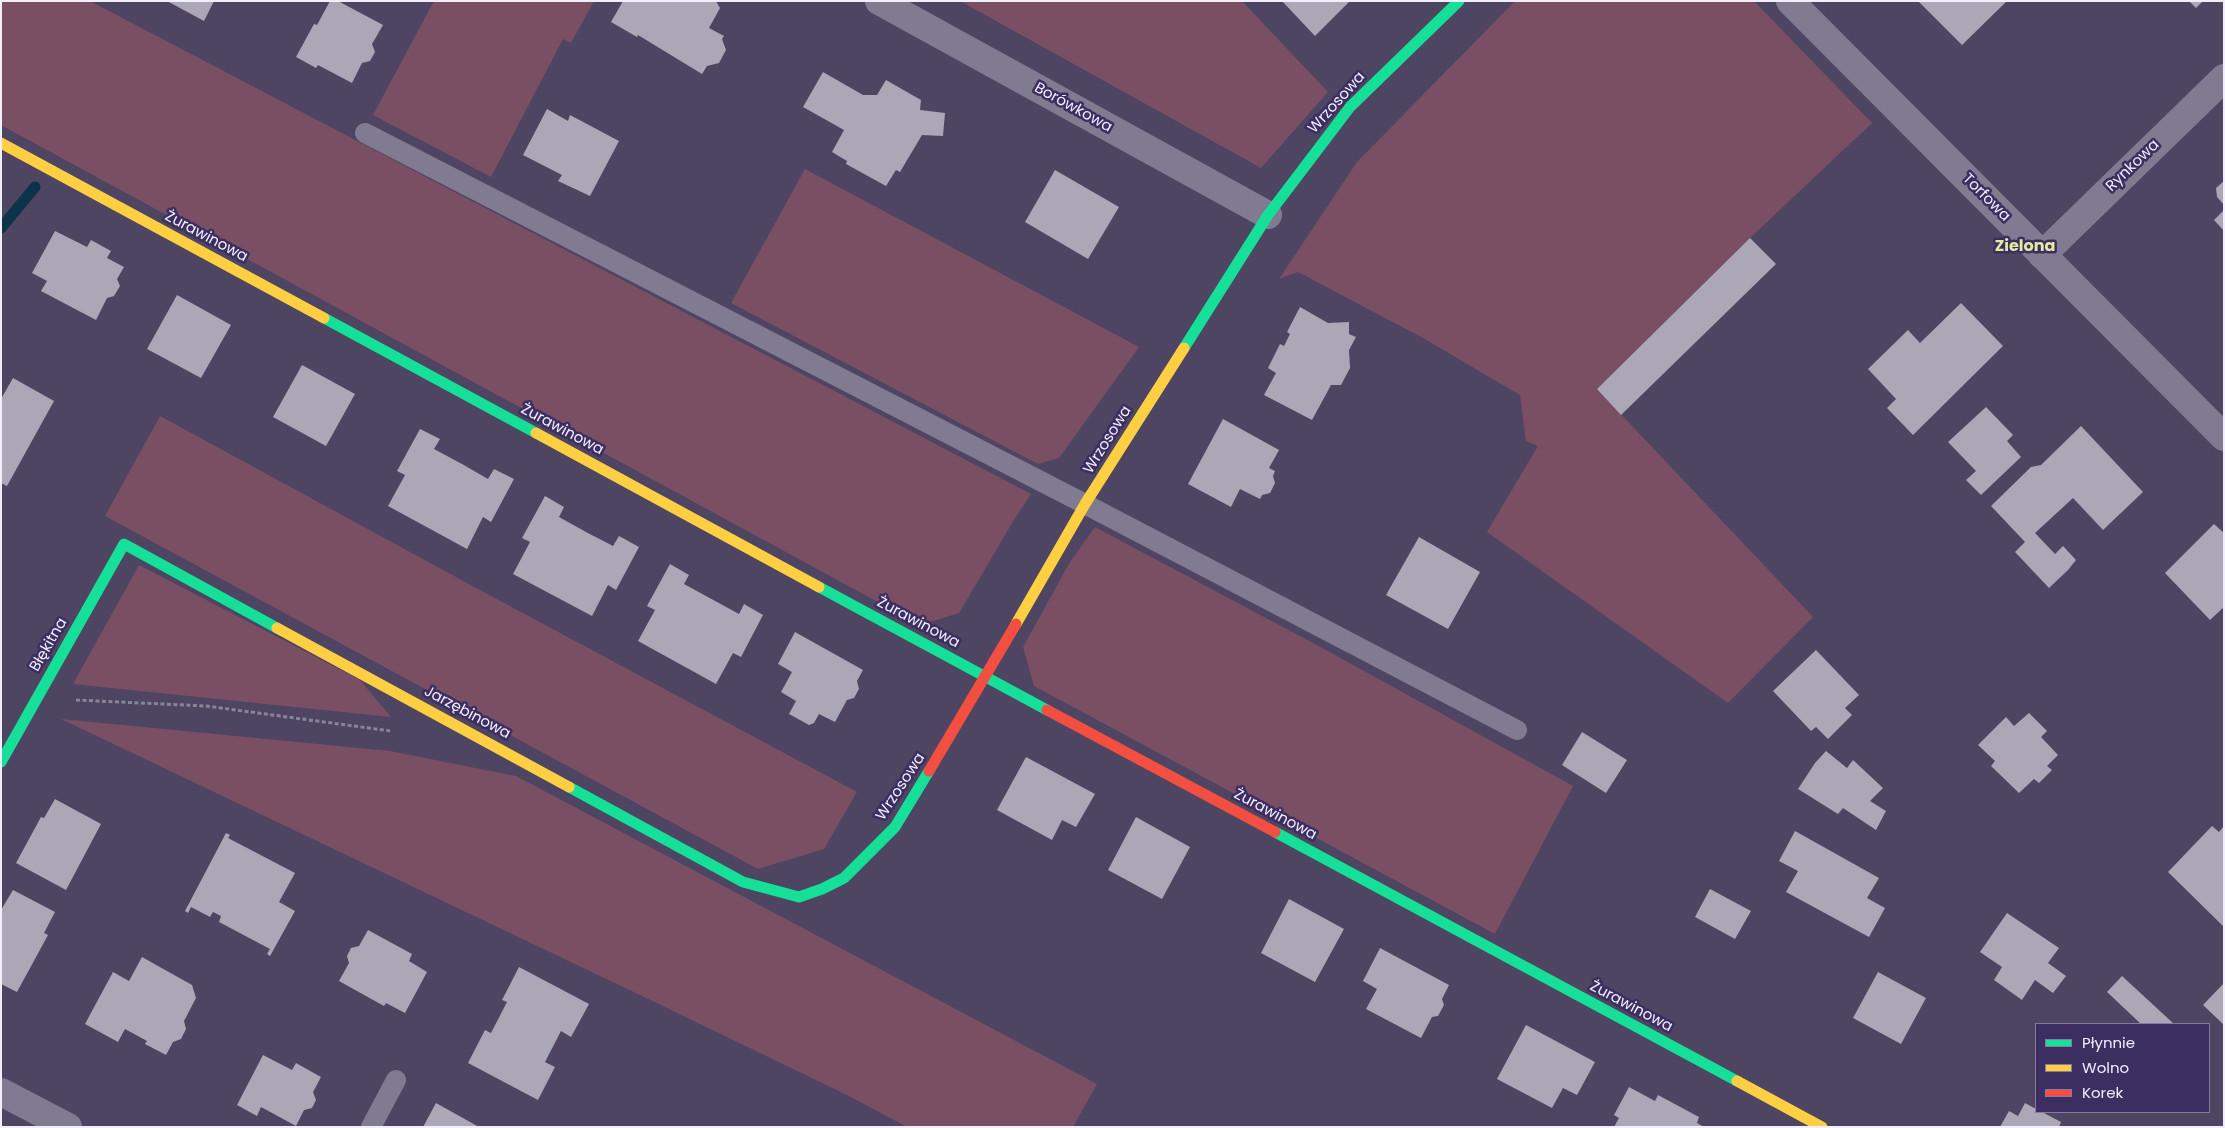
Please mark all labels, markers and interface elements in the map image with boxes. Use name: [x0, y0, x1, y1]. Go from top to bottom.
street label: Wrzosowa: [1305, 69, 1369, 137]
street label: Borówkowa: [1031, 79, 1115, 137]
street label: Rynkowa: [2103, 136, 2163, 196]
street label: Torfowa: [1958, 170, 2014, 226]
street label: Żurawinowa: [162, 208, 250, 266]
district label: Zielona: [1995, 237, 2055, 257]
street label: Żurawinowa: [518, 401, 606, 459]
street label: Wrzosowa: [1080, 403, 1136, 477]
street label: Żurawinowa: [874, 594, 962, 652]
street label: Błękitna: [26, 615, 72, 675]
street label: Jarzębinowa: [421, 683, 513, 743]
street label: Wrzosowa: [873, 750, 929, 824]
street label: Żurawinowa: [1231, 786, 1319, 844]
street label: Żurawinowa: [1587, 978, 1675, 1036]
legend: [2035, 1023, 2210, 1113]
text: Płynnie: [2082, 1032, 2135, 1053]
text: Wolno: [2082, 1057, 2129, 1078]
text: Korek: [2082, 1082, 2123, 1103]

